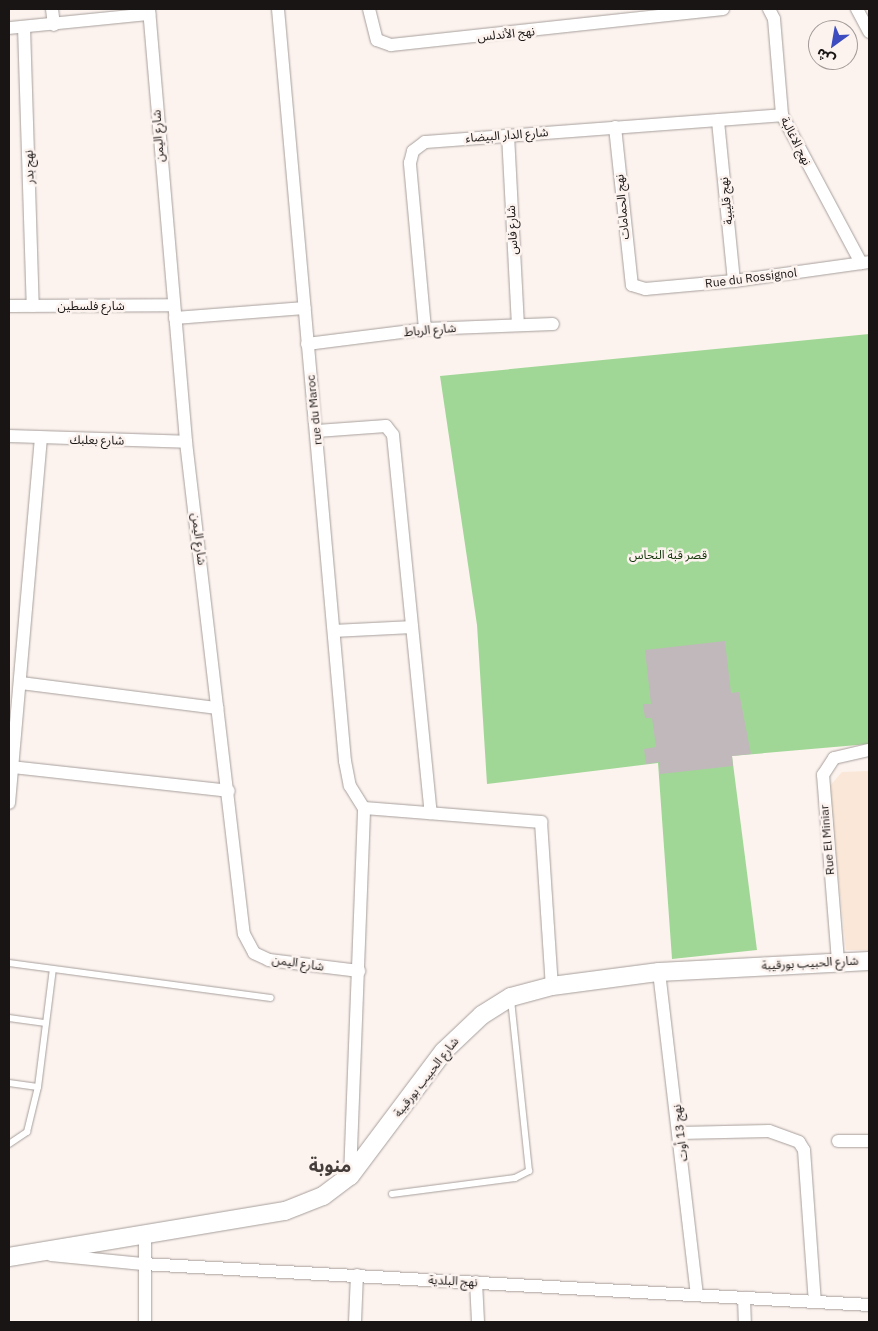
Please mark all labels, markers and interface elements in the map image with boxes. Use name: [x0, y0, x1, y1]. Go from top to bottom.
north arrow: [808, 20, 858, 70]
street label: نهج الأندلس: [477, 24, 535, 44]
text: ش: [813, 44, 838, 70]
street label: شارع اليمن: [149, 109, 167, 163]
street label: نهج الاغالبة: [778, 114, 814, 168]
street label: شارع الدار البيضاء: [465, 125, 549, 145]
street label: نهج بدر: [21, 150, 37, 184]
street label: نهج الحمامات: [612, 174, 632, 240]
street label: نهج قليبية: [716, 176, 736, 226]
street label: شارع فاس: [504, 205, 520, 255]
street label: Rue du Rossignol: [704, 265, 798, 291]
street label: شارع فلسطين: [57, 299, 125, 313]
street label: شارع الرباط: [403, 321, 457, 339]
street label: rue du Maroc: [303, 374, 325, 446]
street label: شارع بعلبك: [70, 432, 124, 448]
street label: شارع اليمن: [189, 512, 209, 566]
park label: قصر قبة النحاس: [629, 548, 707, 562]
street label: Rue El Miniar: [817, 804, 837, 876]
street label: شارع اليمن: [271, 952, 325, 974]
street label: شارع الحبيب بورقيبة: [761, 953, 859, 973]
street label: شارع الحبيب بورقيبة: [390, 1034, 462, 1120]
street label: نهج 13 أوت: [669, 1104, 691, 1162]
district label: منوبة: [309, 1155, 351, 1177]
street label: نهج البلدية: [428, 1273, 478, 1289]

